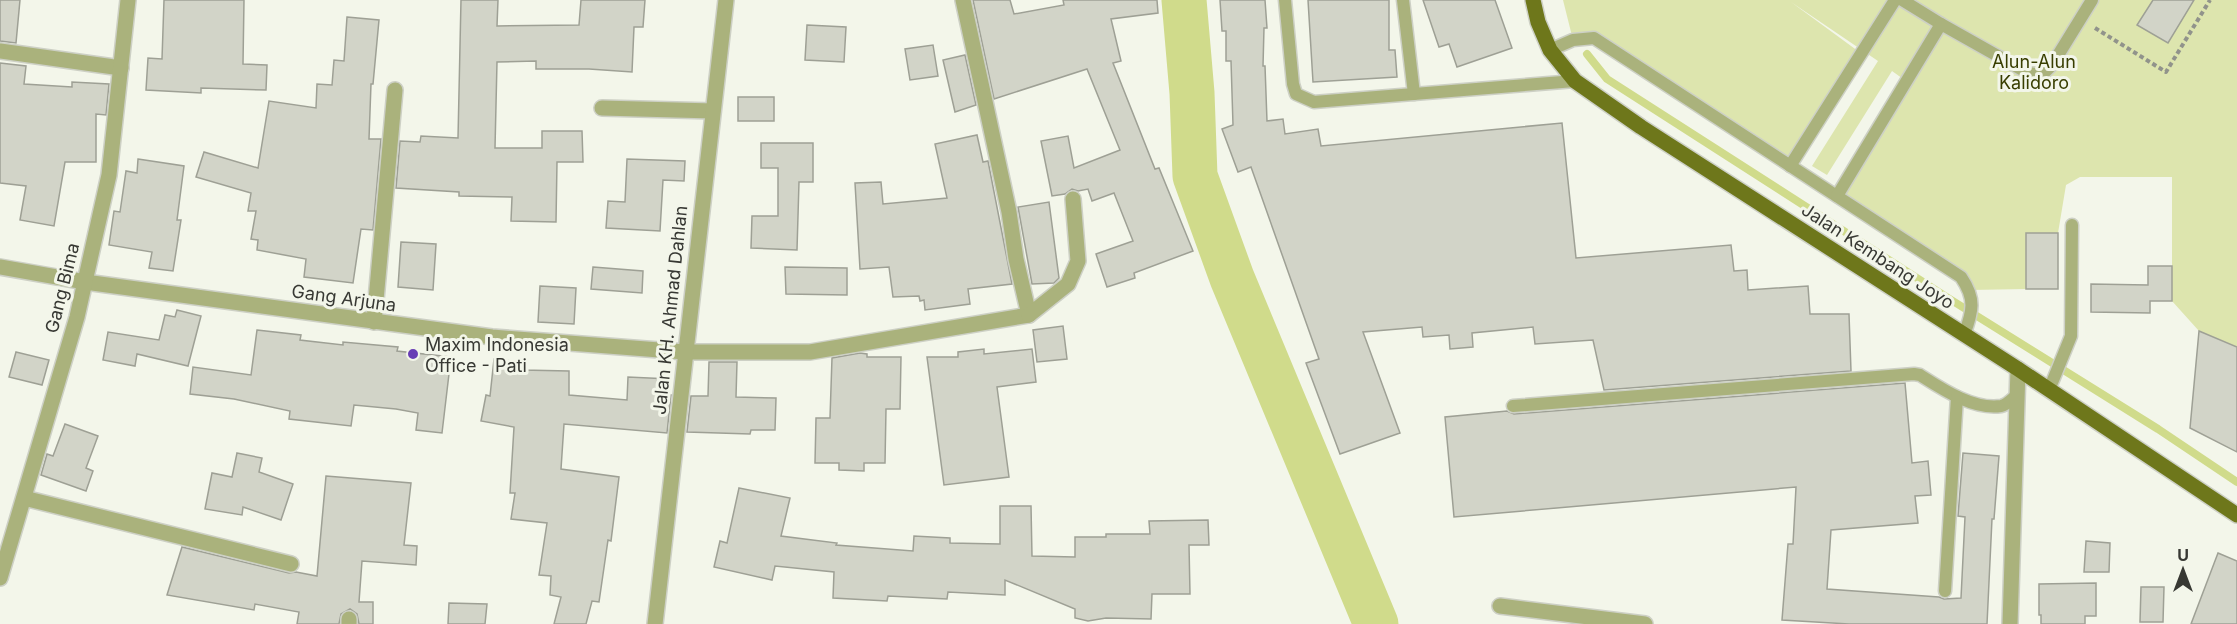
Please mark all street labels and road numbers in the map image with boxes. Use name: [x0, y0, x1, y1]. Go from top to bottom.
street label: Jalan Kembang Joyo: [1798, 199, 1958, 313]
street label: Jalan KH. Ahmad Dahlan: [649, 204, 691, 416]
street label: Gang Bima: [41, 241, 83, 335]
street label: Gang Arjuna: [290, 280, 398, 316]

